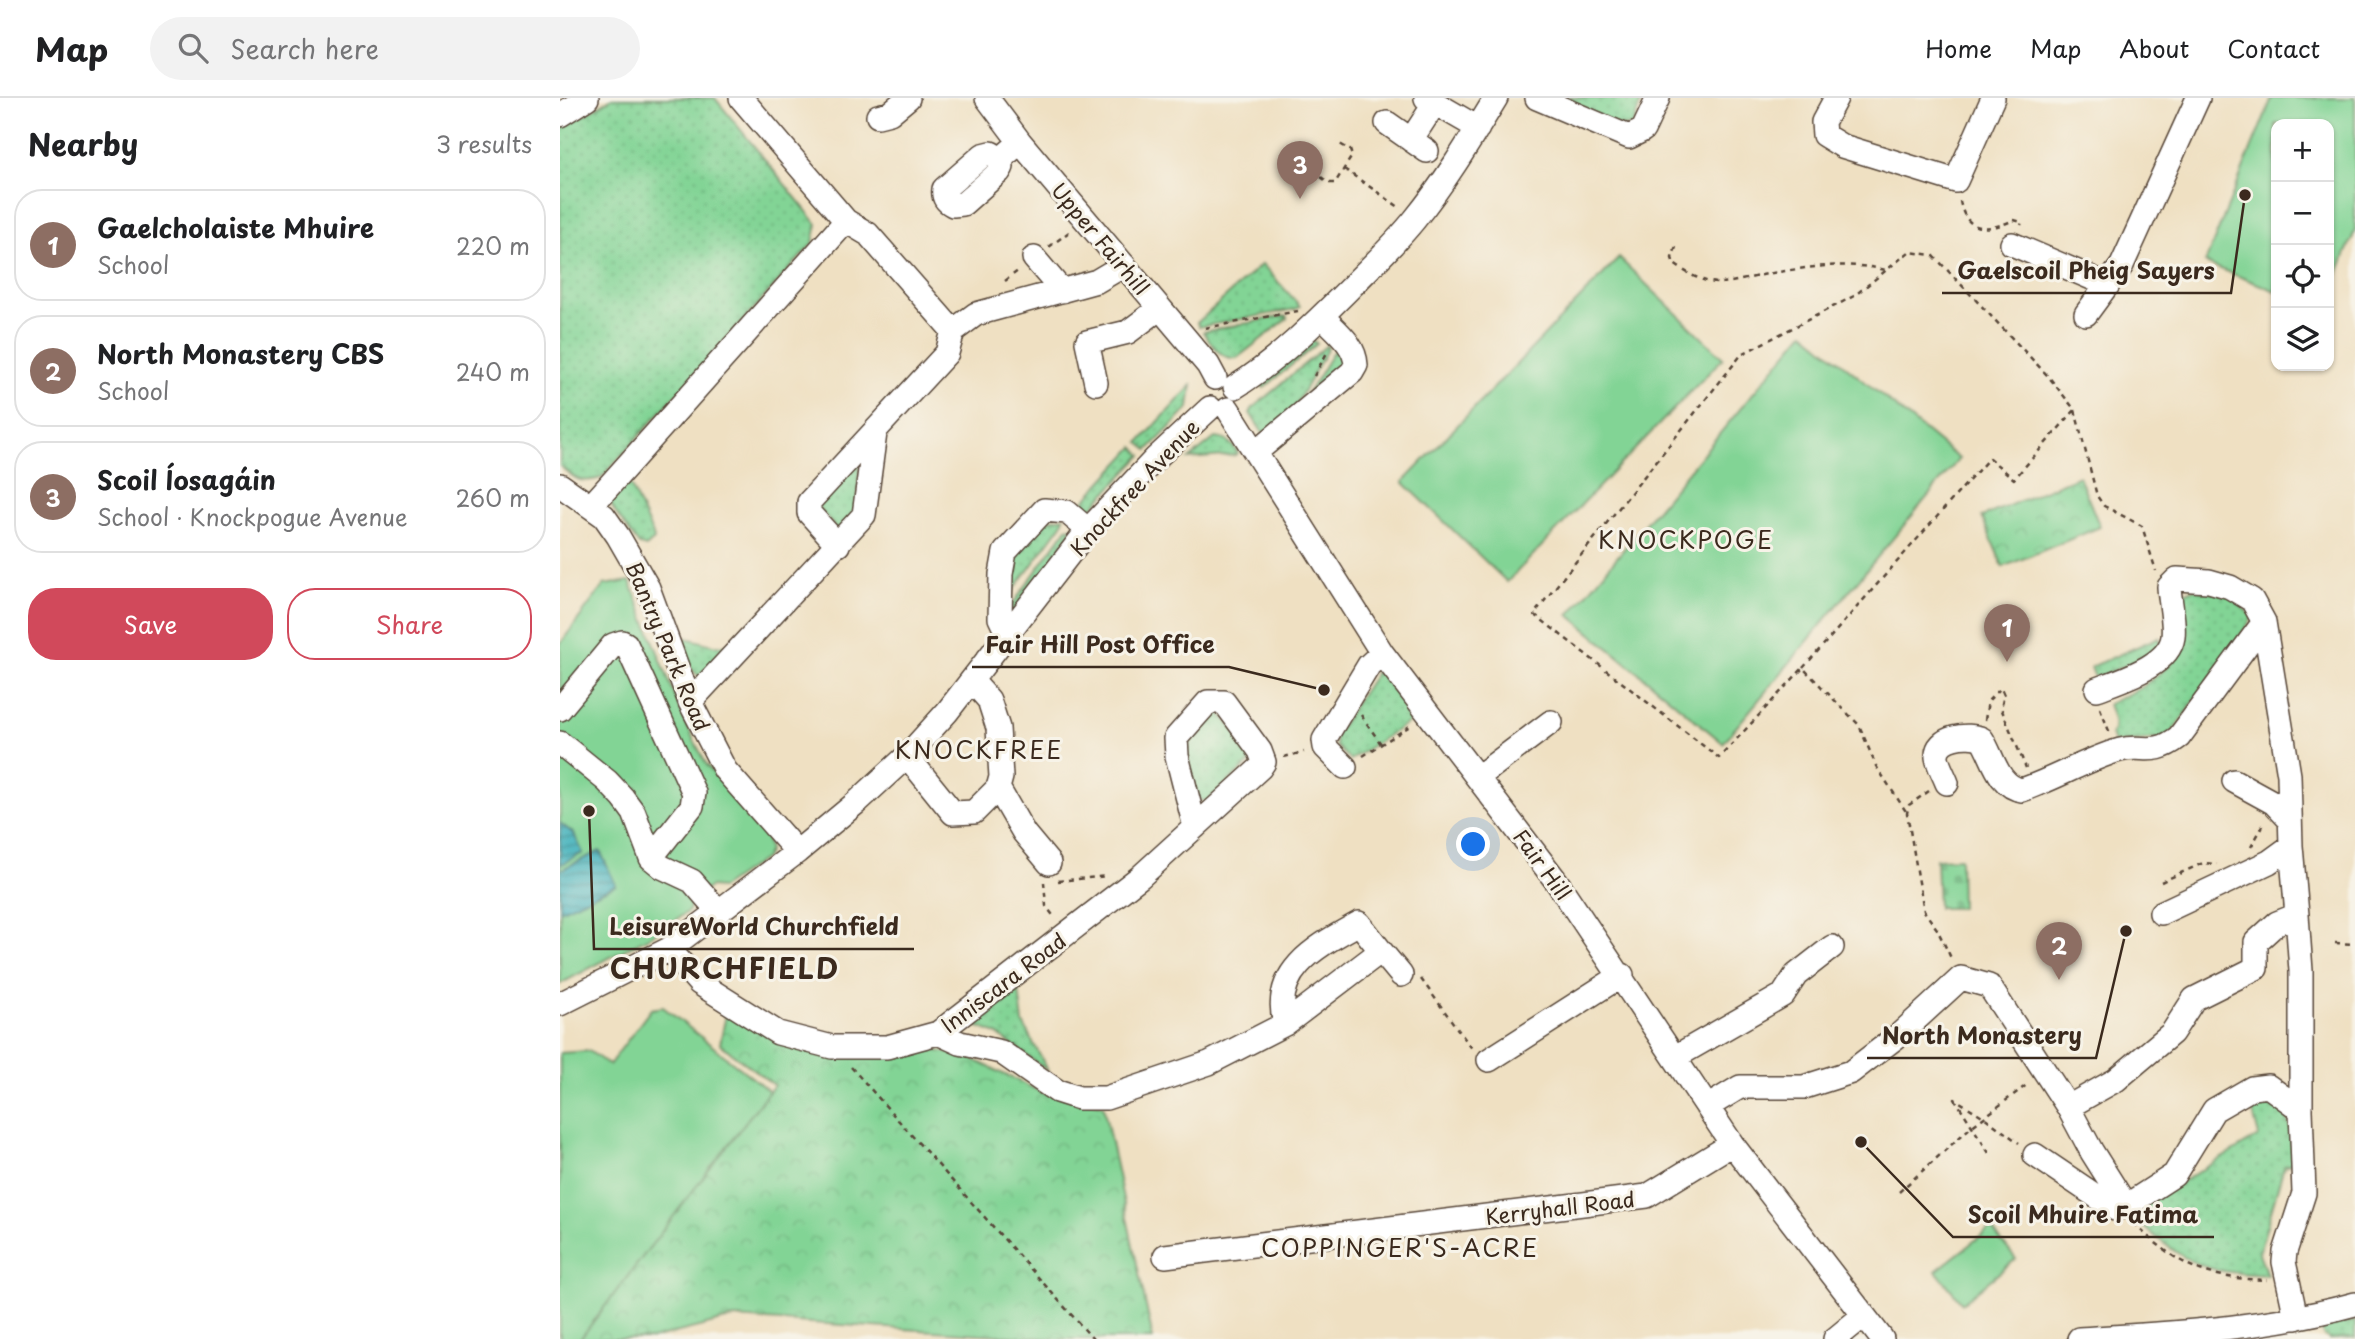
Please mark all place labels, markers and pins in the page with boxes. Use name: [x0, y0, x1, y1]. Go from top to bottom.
pin: 3: [1277, 141, 1323, 199]
callout: Gaelscoil Pheig Sayers: [1942, 249, 2231, 293]
pin: 1: [1984, 604, 2030, 662]
callout: Fair Hill Post Office: [972, 623, 1229, 667]
callout: LeisureWorld Churchfield: [594, 905, 914, 949]
pin: 2: [2036, 922, 2082, 980]
callout: North Monastery: [1867, 1014, 2096, 1058]
callout: Scoil Mhuire Fatima: [1953, 1193, 2214, 1237]

